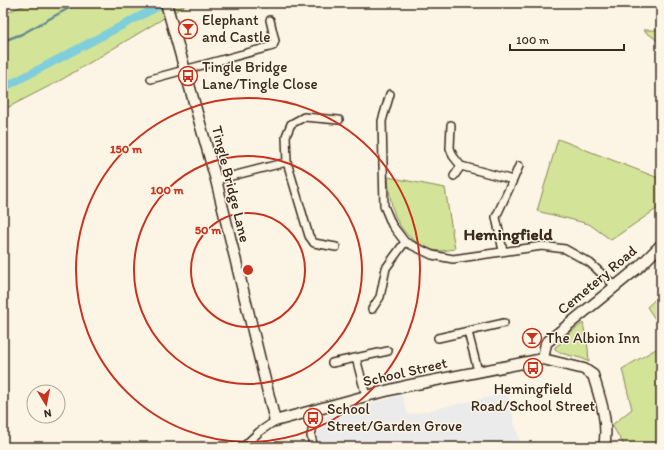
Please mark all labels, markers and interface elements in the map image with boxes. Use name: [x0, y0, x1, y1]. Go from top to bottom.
place label: Elephant and Castle: [202, 11, 271, 46]
bar icon: Elephant and Castle: [177, 18, 199, 40]
scale bar: [510, 26, 624, 52]
text: 100 m: [516, 33, 549, 47]
place label: Tingle Bridge Lane/Tingle Close: [202, 58, 318, 93]
bus stop icon: Tingle Bridge Lane/Tingle Close: [177, 65, 199, 87]
street label: Tingle Bridge Lane: [208, 124, 254, 244]
text: 150 m: [110, 142, 143, 156]
text: 100 m: [150, 183, 184, 197]
text: 50 m: [195, 223, 222, 237]
district label: Hemingfield: [463, 224, 554, 245]
street label: Cemetery Road: [554, 242, 640, 318]
centre of rings: [241, 263, 255, 277]
bar icon: The Albion Inn: [521, 327, 543, 349]
place label: The Albion Inn: [546, 329, 641, 347]
street label: School Street: [361, 354, 449, 390]
bus stop icon: Hemingfield Road/School Street: [522, 357, 544, 379]
place label: Hemingfield Road/School Street: [471, 380, 596, 415]
north arrow: [26, 384, 66, 424]
place label: School Street/Garden Grove: [327, 400, 462, 435]
text: N: [43, 406, 52, 420]
bus stop icon: School Street/Garden Grove: [302, 407, 324, 429]

